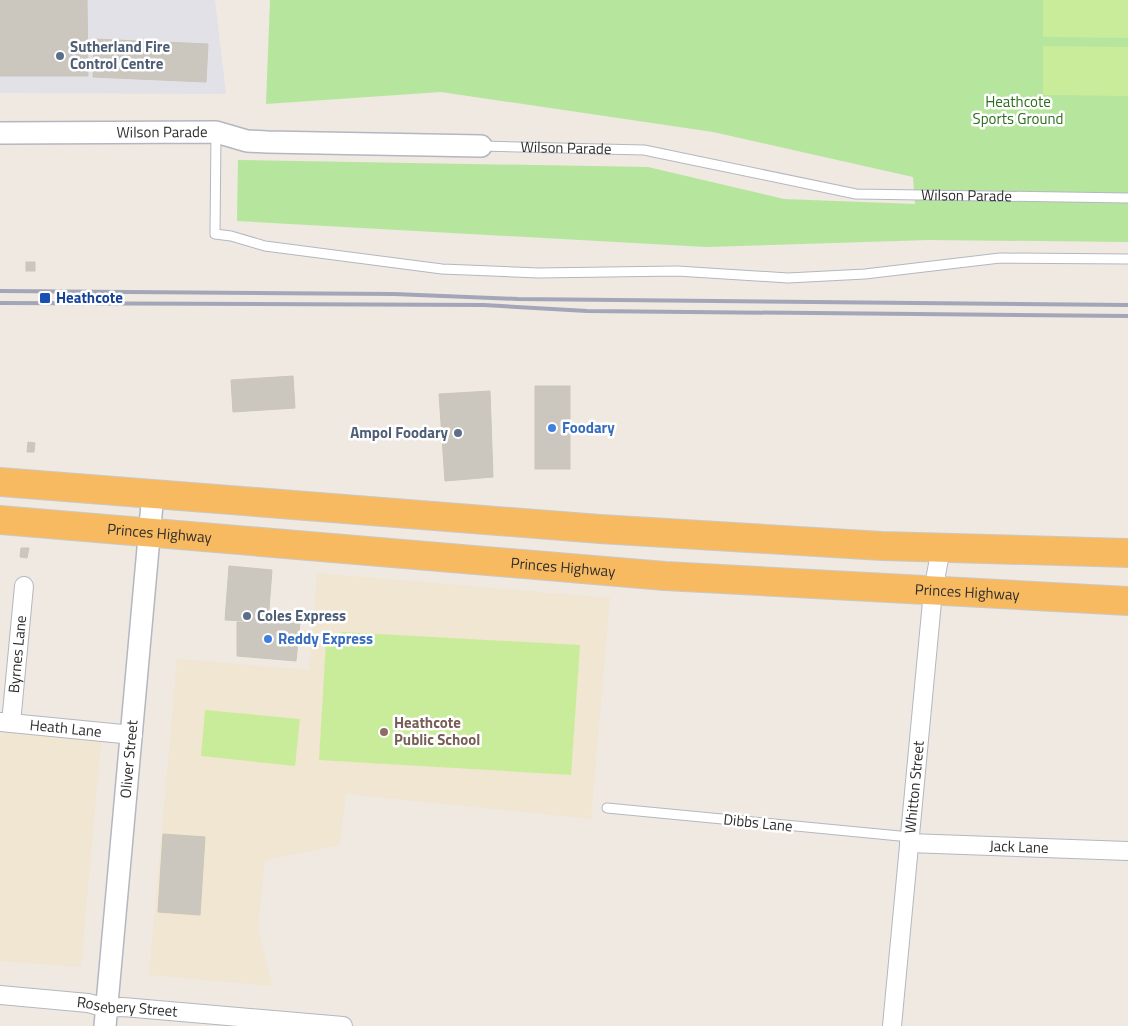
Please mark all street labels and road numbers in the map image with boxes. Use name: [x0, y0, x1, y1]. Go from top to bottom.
street label: Wilson Parade: [116, 120, 208, 143]
street label: Wilson Parade: [520, 135, 612, 160]
street label: Wilson Parade: [921, 183, 1012, 207]
street label: Princes Highway: [106, 517, 213, 549]
street label: Princes Highway: [510, 551, 616, 583]
street label: Princes Highway: [914, 578, 1020, 606]
street label: Byrnes Lane: [2, 614, 32, 694]
street label: Heath Lane: [29, 713, 103, 743]
street label: Oliver Street: [114, 718, 144, 799]
street label: Whitton Street: [898, 739, 930, 834]
street label: Dibbs Lane: [722, 807, 794, 838]
street label: Jack Lane: [989, 834, 1049, 859]
street label: Rosebery Street: [76, 990, 179, 1023]

